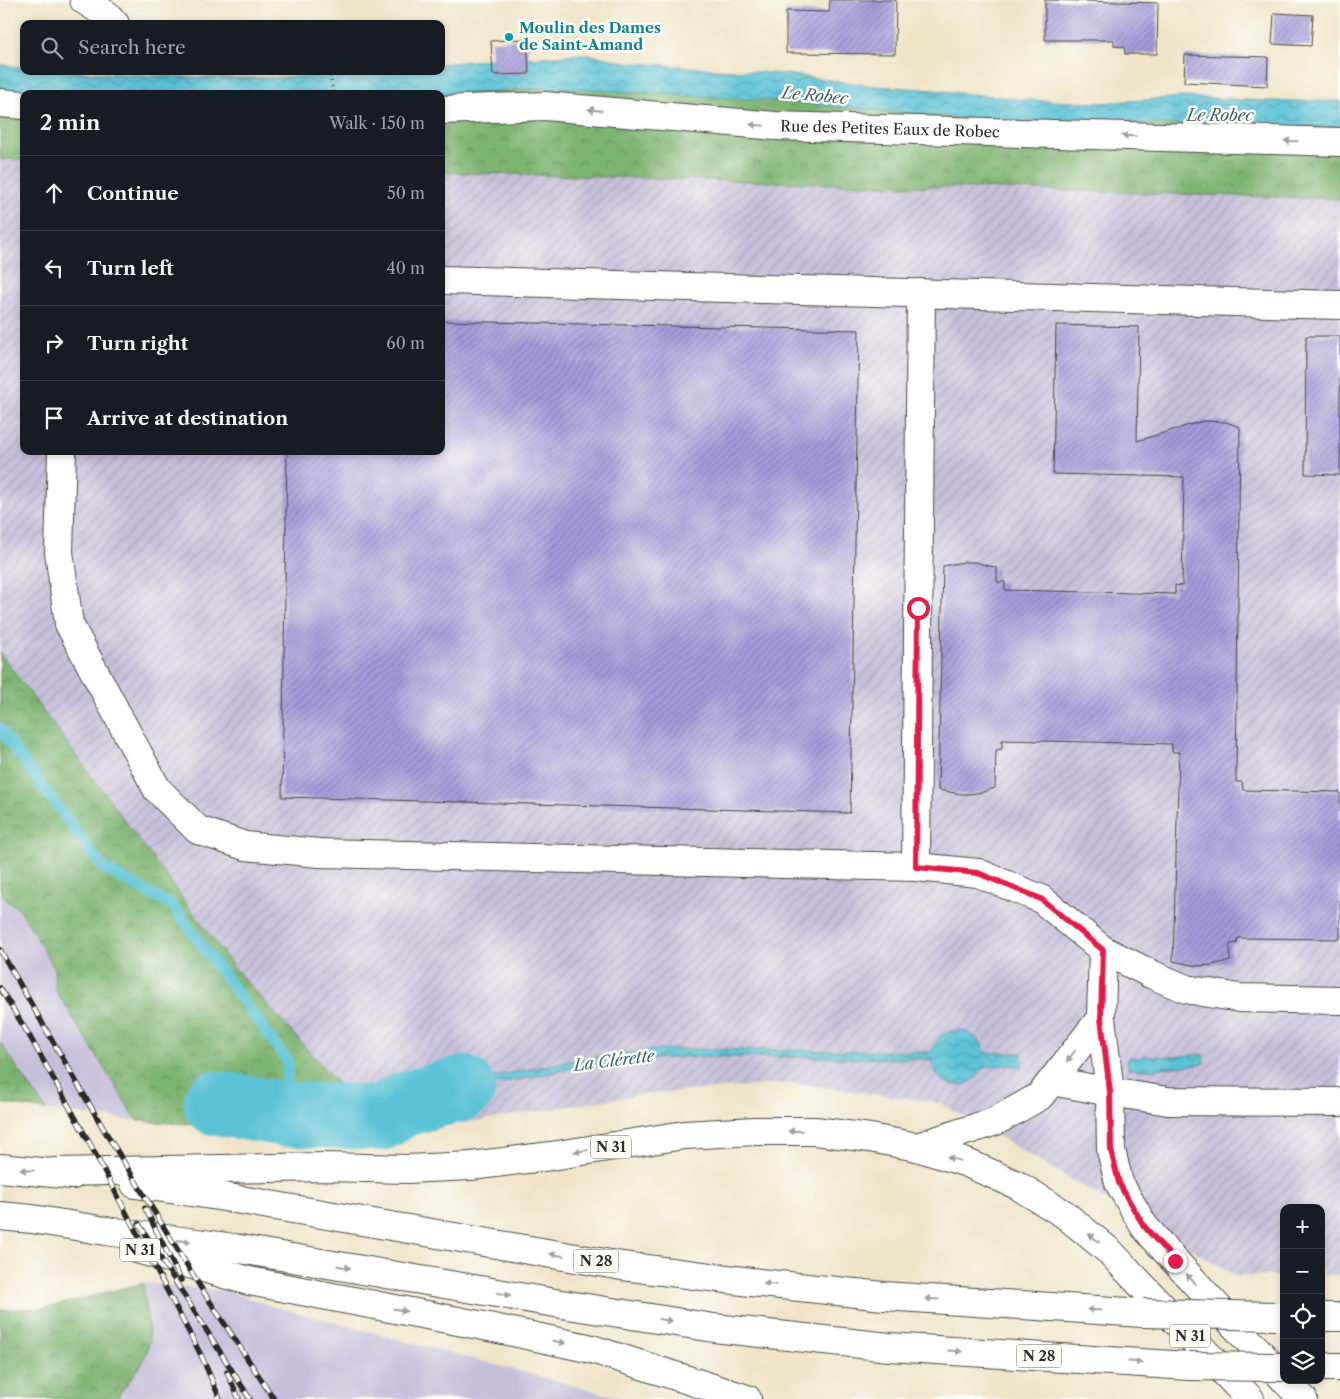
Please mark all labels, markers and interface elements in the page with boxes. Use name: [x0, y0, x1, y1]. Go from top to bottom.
place label: Moulin des Dames de Saint-Amand: [519, 18, 661, 54]
search box: [20, 20, 445, 75]
marker: Moulin des Dames de Saint-Amand: [503, 31, 515, 43]
icon: search: [38, 34, 66, 62]
text: Search here: [78, 36, 186, 59]
water label: Le Robec: [779, 82, 850, 108]
water label: Le Robec: [1185, 105, 1254, 125]
one-way arrow: [586, 106, 602, 114]
text: 2 min: [40, 110, 100, 135]
text: Walk · 150 m: [329, 113, 425, 133]
street label: Rue des Petites Eaux de Robec: [780, 116, 1000, 141]
one-way arrow: [748, 121, 764, 129]
one-way arrow: [1121, 132, 1137, 140]
one-way arrow: [1283, 137, 1299, 145]
icon: ahead: [40, 179, 68, 207]
text: Continue: [87, 182, 179, 205]
text: 50 m: [387, 183, 425, 203]
icon: left: [40, 254, 68, 282]
text: Turn left: [87, 257, 174, 280]
text: 40 m: [386, 258, 425, 278]
icon: right: [40, 329, 68, 357]
text: Turn right: [87, 332, 188, 355]
text: 60 m: [386, 333, 425, 353]
icon: arrive: [40, 404, 68, 432]
text: Arrive at destination: [87, 407, 288, 430]
route start: [907, 597, 930, 620]
water label: La Clérette: [571, 1045, 657, 1075]
one-way arrow: [1065, 1049, 1076, 1062]
one-way arrow: [786, 1127, 802, 1135]
road number: N 31: [591, 1136, 631, 1158]
one-way arrow: [573, 1148, 589, 1156]
one-way arrow: [946, 1155, 961, 1163]
one-way arrow: [19, 1166, 35, 1174]
map controls: [1280, 1204, 1325, 1384]
button: +: [1280, 1204, 1325, 1249]
one-way arrow: [1088, 1233, 1101, 1244]
one-way arrow: [176, 1237, 192, 1245]
road number: N 31: [120, 1238, 160, 1262]
button: −: [1280, 1249, 1325, 1294]
one-way arrow: [549, 1250, 565, 1258]
road number: N 28: [574, 1250, 618, 1272]
route end: [1164, 1250, 1187, 1273]
one-way arrow: [337, 1263, 353, 1271]
one-way arrow: [1185, 1273, 1197, 1285]
one-way arrow: [762, 1280, 778, 1288]
one-way arrow: [497, 1291, 513, 1299]
button: locate: [1280, 1294, 1325, 1339]
one-way arrow: [924, 1295, 940, 1303]
one-way arrow: [1086, 1305, 1102, 1313]
one-way arrow: [392, 1306, 408, 1314]
one-way arrow: [657, 1317, 673, 1325]
road number: N 31: [1170, 1324, 1210, 1348]
one-way arrow: [552, 1338, 567, 1346]
button: layers: [1280, 1339, 1325, 1384]
road number: N 28: [1016, 1344, 1062, 1368]
one-way arrow: [947, 1347, 963, 1355]
one-way arrow: [1127, 1359, 1143, 1367]

